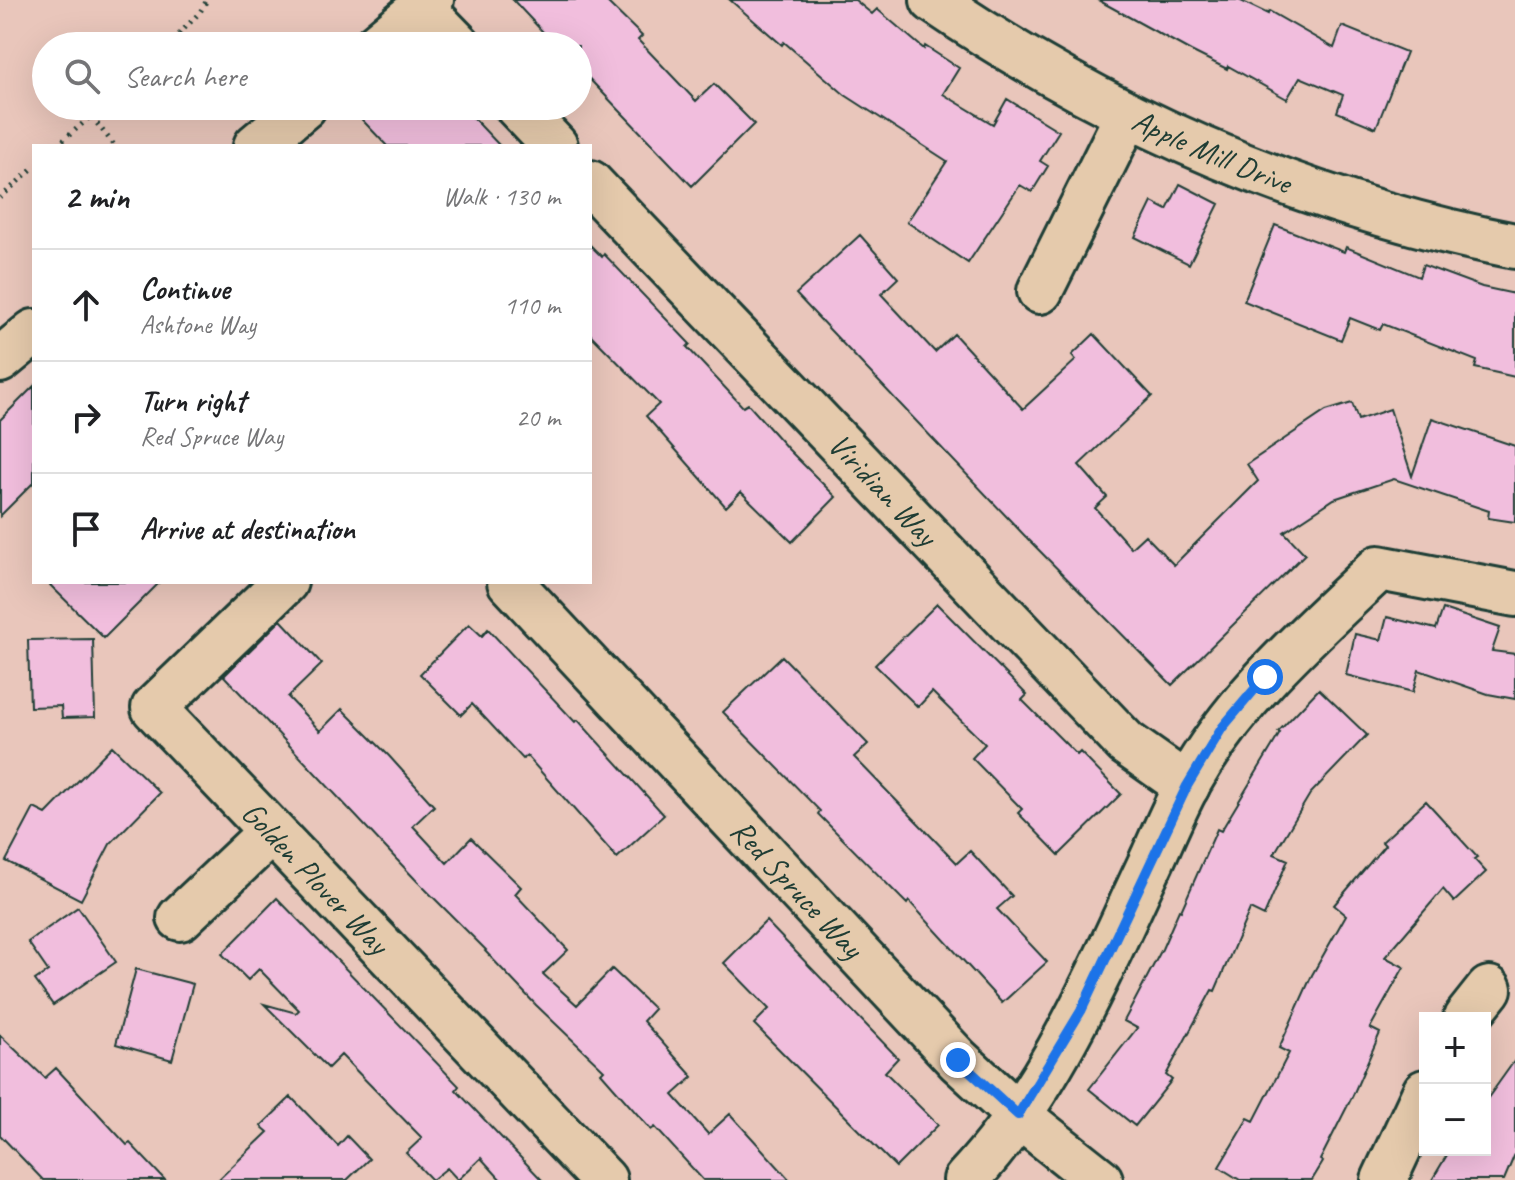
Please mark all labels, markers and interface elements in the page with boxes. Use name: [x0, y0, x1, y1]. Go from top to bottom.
search box: [32, 32, 592, 120]
icon: search: [60, 54, 104, 98]
text: Search here: [124, 57, 246, 95]
street label: Apple Mill Drive: [1126, 99, 1299, 204]
text: 2 min: [64, 175, 129, 218]
text: Walk · 130 m: [443, 180, 560, 213]
text: Continue: [140, 270, 230, 308]
icon: ahead: [64, 283, 108, 327]
text: 110 m: [504, 289, 560, 322]
text: Ashtone Way: [140, 308, 256, 341]
text: Turn right: [140, 382, 245, 420]
icon: right: [64, 395, 108, 439]
text: 20 m: [516, 401, 560, 434]
text: Red Spruce Way: [140, 420, 283, 453]
street label: Viridian Way: [820, 424, 949, 557]
icon: arrive: [64, 507, 108, 551]
text: Arrive at destination: [140, 510, 355, 548]
route start: [1247, 659, 1283, 695]
street label: Golden Plover Way: [233, 792, 400, 965]
street label: Red Spruce Way: [722, 810, 874, 968]
map controls: [1419, 1012, 1491, 1156]
button: +: [1419, 1012, 1491, 1084]
route end: [940, 1042, 976, 1078]
button: −: [1419, 1084, 1491, 1156]

